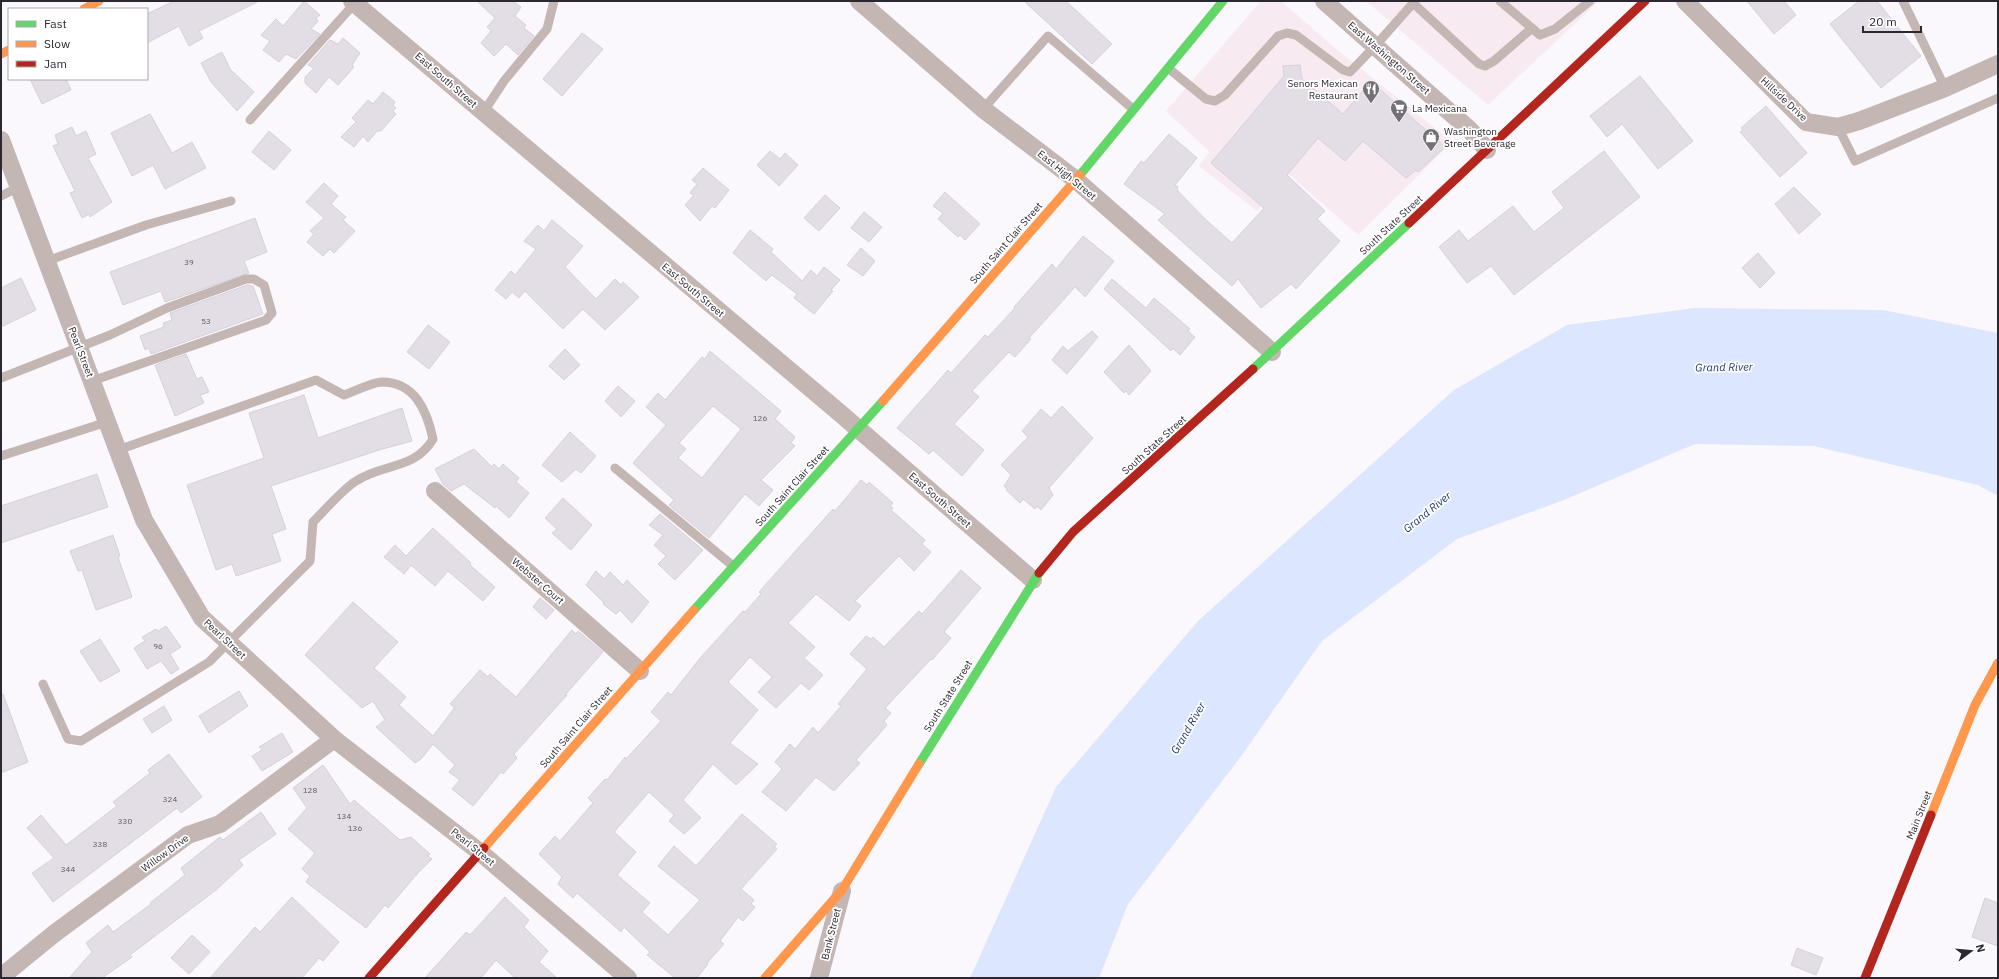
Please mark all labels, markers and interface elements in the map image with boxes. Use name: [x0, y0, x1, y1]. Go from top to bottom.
legend: [8, 8, 148, 80]
scale bar: [1863, 8, 1921, 34]
text: 20 m: [1869, 14, 1897, 29]
text: Fast: [44, 16, 67, 31]
street label: East Washington Street: [1345, 19, 1433, 98]
text: Slow: [44, 36, 70, 51]
street label: East South Street: [412, 50, 480, 111]
text: Jam: [44, 56, 67, 71]
street label: Hillside Drive: [1758, 74, 1810, 124]
place label: Senors Mexican Restaurant: [1287, 77, 1358, 102]
restaurant icon: Senors Mexican Restaurant: [1361, 79, 1381, 104]
supermarket icon: La Mexicana: [1389, 98, 1409, 123]
place label: La Mexicana: [1412, 102, 1468, 115]
place label: Washington Street Beverage: [1444, 125, 1516, 150]
shop icon: Washington Street Beverage: [1421, 127, 1441, 152]
street label: East High Street: [1035, 147, 1100, 203]
street label: South State Street: [1357, 192, 1426, 258]
street label: South Saint Clair Street: [967, 199, 1045, 287]
house number: 39: [184, 257, 194, 267]
street label: East South Street: [659, 260, 727, 320]
house number: 53: [201, 316, 211, 326]
street label: Pearl Street: [65, 325, 97, 379]
water label: Grand River: [1695, 359, 1754, 375]
street label: South State Street: [1119, 412, 1189, 477]
house number: 126: [753, 413, 767, 423]
street label: South Saint Clair Street: [752, 443, 832, 529]
street label: East South Street: [906, 470, 974, 531]
water label: Grand River: [1400, 488, 1455, 536]
street label: Webster Court: [509, 555, 567, 607]
street label: Pearl Street: [201, 616, 249, 662]
house number: 96: [153, 641, 163, 651]
street label: South State Street: [921, 657, 976, 734]
street label: South Saint Clair Street: [537, 683, 615, 771]
water label: Grand River: [1168, 699, 1209, 756]
house number: 128: [303, 785, 317, 795]
street label: Main Street: [1903, 788, 1935, 841]
house number: 324: [163, 794, 177, 804]
house number: 134: [337, 811, 351, 821]
house number: 330: [118, 816, 132, 826]
house number: 136: [348, 823, 362, 833]
street label: Pearl Street: [448, 825, 498, 869]
street label: Willow Drive: [139, 831, 192, 875]
house number: 338: [93, 839, 107, 849]
house number: 344: [61, 864, 75, 874]
street label: Bank Street: [818, 906, 844, 961]
north arrow: [1951, 931, 1991, 971]
text: N: [1973, 942, 1988, 954]

